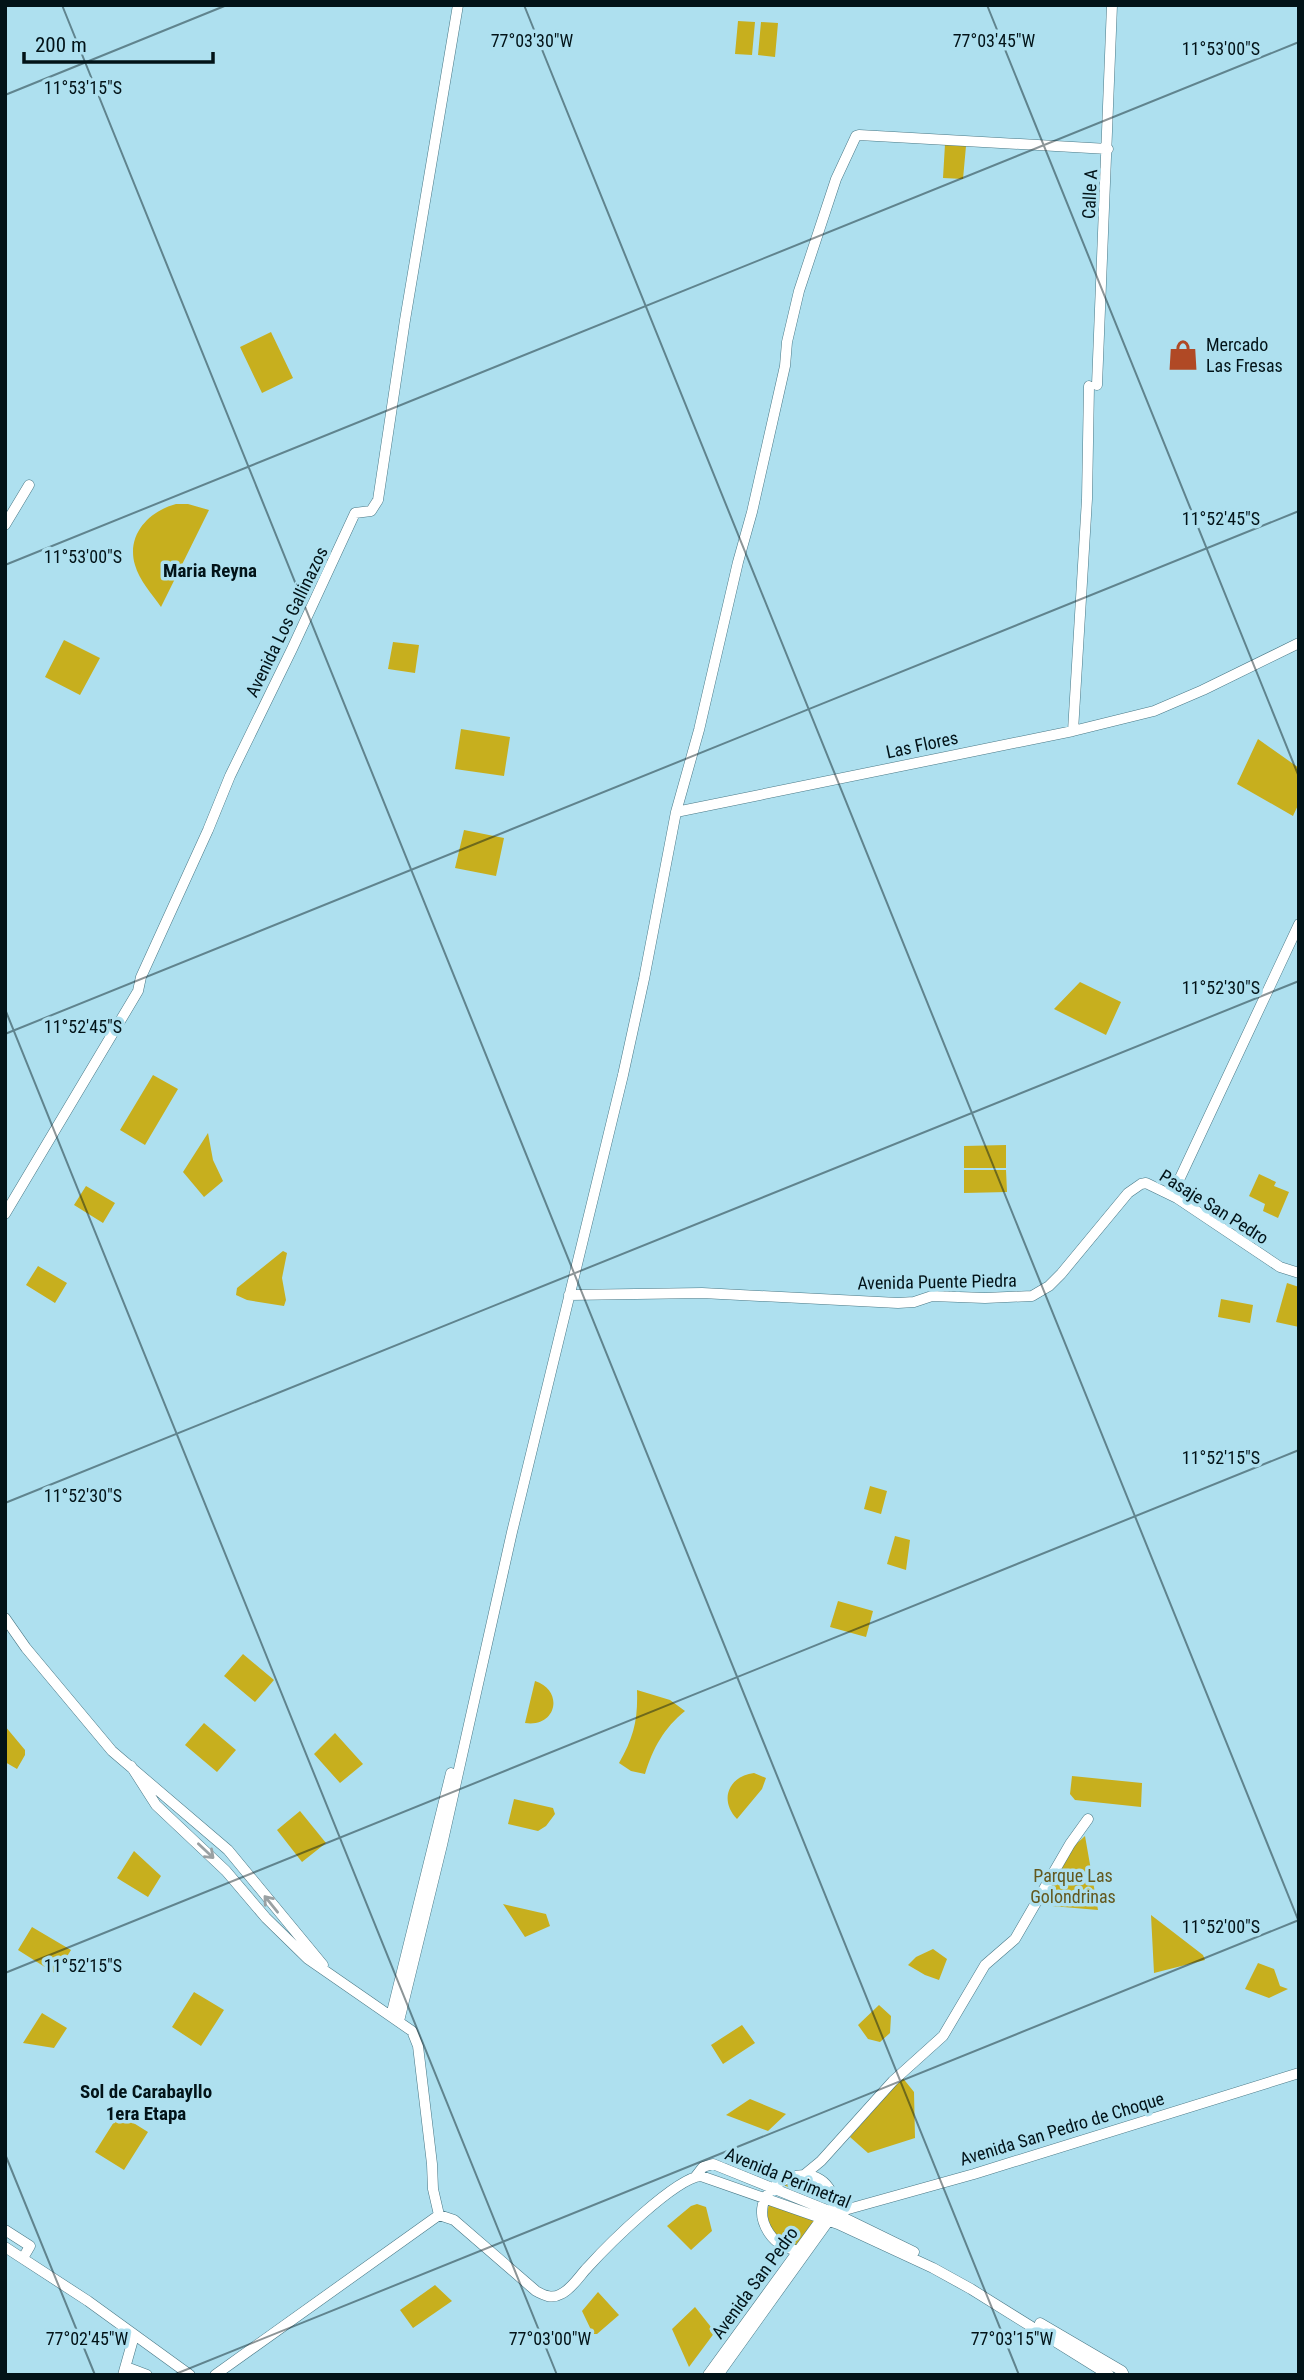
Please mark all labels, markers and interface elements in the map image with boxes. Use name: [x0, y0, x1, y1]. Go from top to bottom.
scale bar: [24, 21, 214, 65]
text: 77°03'30"W: [491, 30, 574, 51]
text: 77°03'45"W: [953, 30, 1036, 51]
text: 200 m: [35, 33, 87, 57]
text: 11°53'00"S: [1182, 38, 1260, 59]
text: 11°53'15"S: [44, 77, 122, 98]
street label: Calle A: [1078, 168, 1101, 220]
place label: Mercado Las Fresas: [1206, 334, 1283, 376]
shop icon: Mercado Las Fresas: [1166, 338, 1200, 372]
text: 11°52'45"S: [1182, 508, 1260, 529]
street label: Avenida Los Gallinazos: [241, 543, 332, 700]
text: 11°53'00"S: [44, 546, 122, 567]
district label: Maria Reyna: [163, 559, 257, 582]
street label: Las Flores: [884, 727, 960, 762]
text: 11°52'30"S: [1182, 977, 1260, 998]
text: 11°52'45"S: [44, 1016, 122, 1037]
street label: Pasaje San Pedro: [1156, 1165, 1273, 1248]
street label: Avenida Puente Piedra: [857, 1270, 1017, 1293]
text: 11°52'15"S: [1182, 1447, 1260, 1468]
text: 11°52'30"S: [44, 1485, 122, 1506]
one-way arrow: [197, 1843, 214, 1860]
park label: Parque Las Golondrinas: [1030, 1865, 1116, 1907]
one-way arrow: [263, 1895, 279, 1913]
text: 11°52'00"S: [1182, 1916, 1260, 1937]
text: 11°52'15"S: [44, 1955, 122, 1976]
district label: Sol de Carabayllo 1era Etapa: [80, 2080, 212, 2125]
street label: Avenida San Pedro de Choque: [957, 2087, 1167, 2170]
street label: Avenida Perimetral: [722, 2143, 854, 2212]
street label: Avenida San Pedro: [707, 2223, 802, 2343]
text: 77°02'45"W: [46, 2328, 129, 2349]
text: 77°03'00"W: [509, 2328, 592, 2349]
text: 77°03'15"W: [971, 2328, 1054, 2349]

